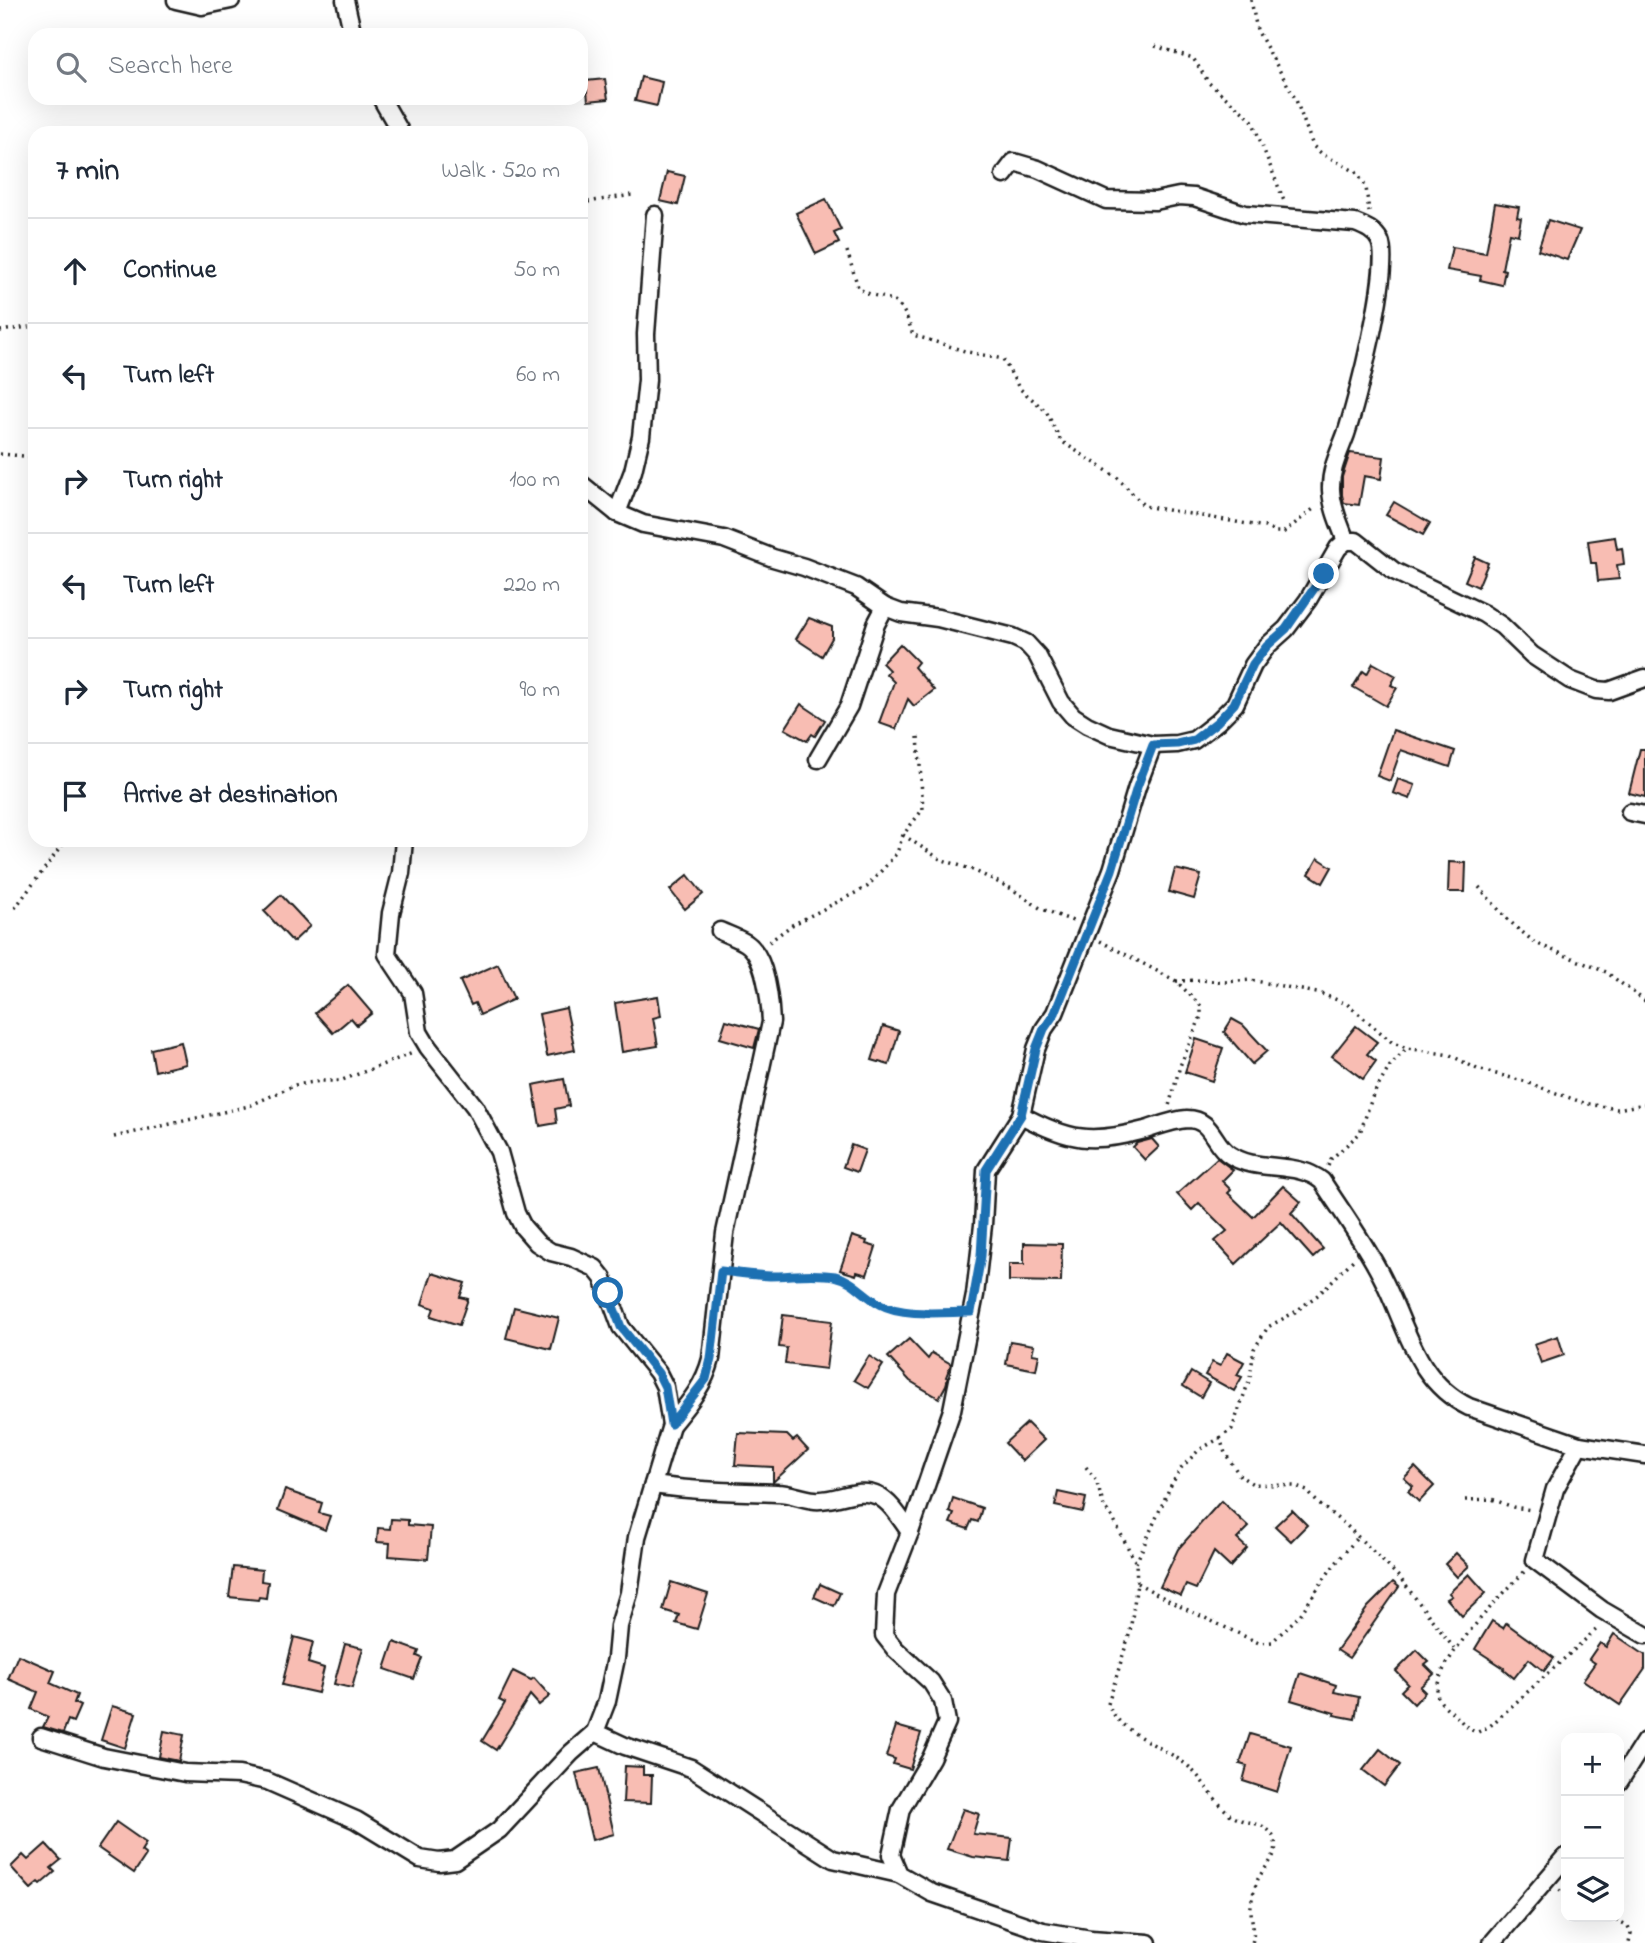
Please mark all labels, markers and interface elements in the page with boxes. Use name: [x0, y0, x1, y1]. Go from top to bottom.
search box: [28, 28, 588, 105]
icon: search: [52, 48, 90, 86]
text: Search here: [108, 48, 233, 86]
text: 7 min: [56, 150, 119, 194]
text: Walk · 520 m: [441, 155, 560, 188]
icon: ahead: [56, 252, 94, 290]
text: Continue: [123, 252, 216, 290]
text: 50 m: [513, 254, 560, 287]
icon: left: [56, 357, 94, 395]
text: Turn left: [123, 357, 214, 395]
text: 60 m: [516, 359, 560, 392]
icon: right: [56, 462, 94, 500]
text: Turn right: [123, 462, 223, 500]
text: 100 m: [509, 464, 560, 497]
route end: [1308, 558, 1339, 589]
icon: left: [56, 567, 94, 605]
text: Turn left: [123, 567, 214, 605]
text: 220 m: [504, 569, 560, 602]
icon: right: [56, 672, 94, 710]
text: Turn right: [123, 672, 223, 710]
text: 90 m: [520, 674, 560, 707]
icon: arrive: [56, 777, 94, 815]
text: Arrive at destination: [123, 777, 338, 815]
route start: [592, 1277, 623, 1308]
map controls: [1561, 1733, 1624, 1922]
button: +: [1561, 1733, 1624, 1796]
button: −: [1561, 1796, 1624, 1859]
button: layers: [1561, 1859, 1624, 1922]

